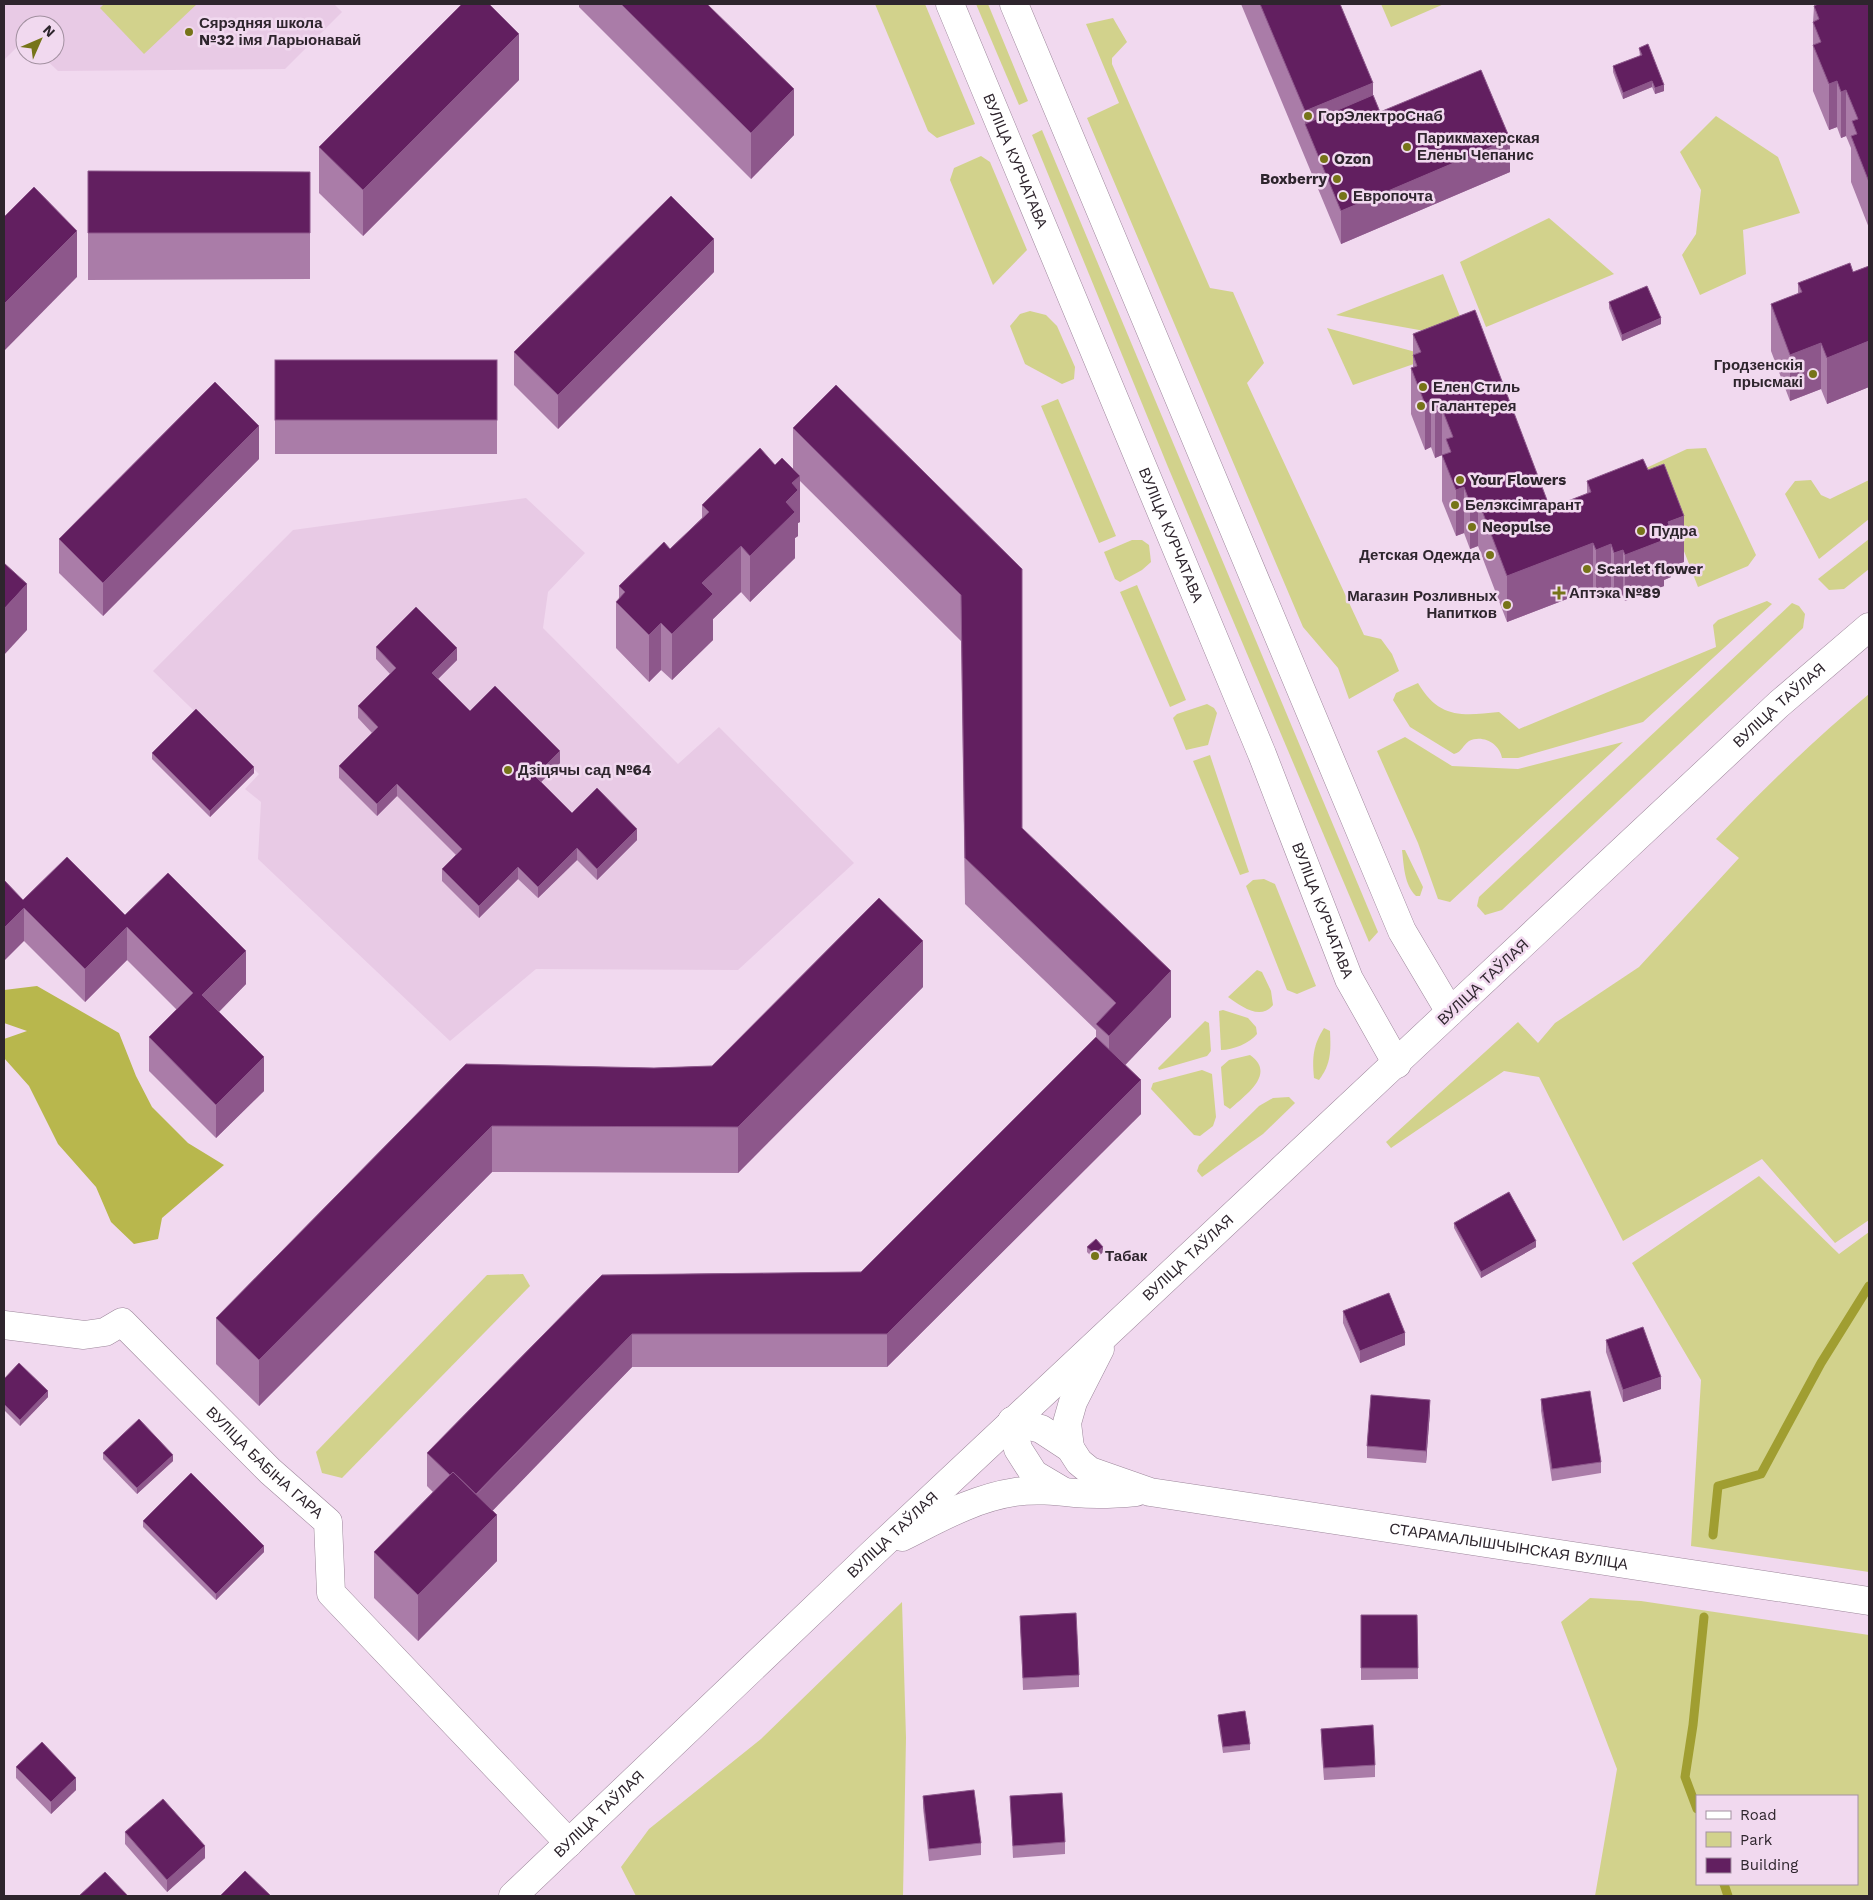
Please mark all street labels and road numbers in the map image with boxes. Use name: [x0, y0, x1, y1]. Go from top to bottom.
street label: ВУЛІЦА КУРЧАТАВА: [979, 91, 1051, 231]
street label: ВУЛІЦА КУРЧАТАВА: [1135, 465, 1207, 605]
street label: ВУЛІЦА ТАЎЛАЯ: [1729, 659, 1829, 751]
street label: ВУЛІЦА КУРЧАТАВА: [1288, 840, 1357, 981]
street label: ВУЛІЦА ТАЎЛАЯ: [1434, 935, 1532, 1029]
street label: ВУЛІЦА ТАЎЛАЯ: [1139, 1211, 1237, 1304]
street label: ВУЛІЦА БАБІНА ГАРА: [202, 1403, 327, 1522]
street label: ВУЛІЦА ТАЎЛАЯ: [844, 1488, 942, 1582]
street label: СТАРАМАЛЫШЧЫНСКАЯ ВУЛІЦА: [1388, 1519, 1629, 1573]
street label: ВУЛІЦА ТАЎЛАЯ: [550, 1767, 648, 1861]

